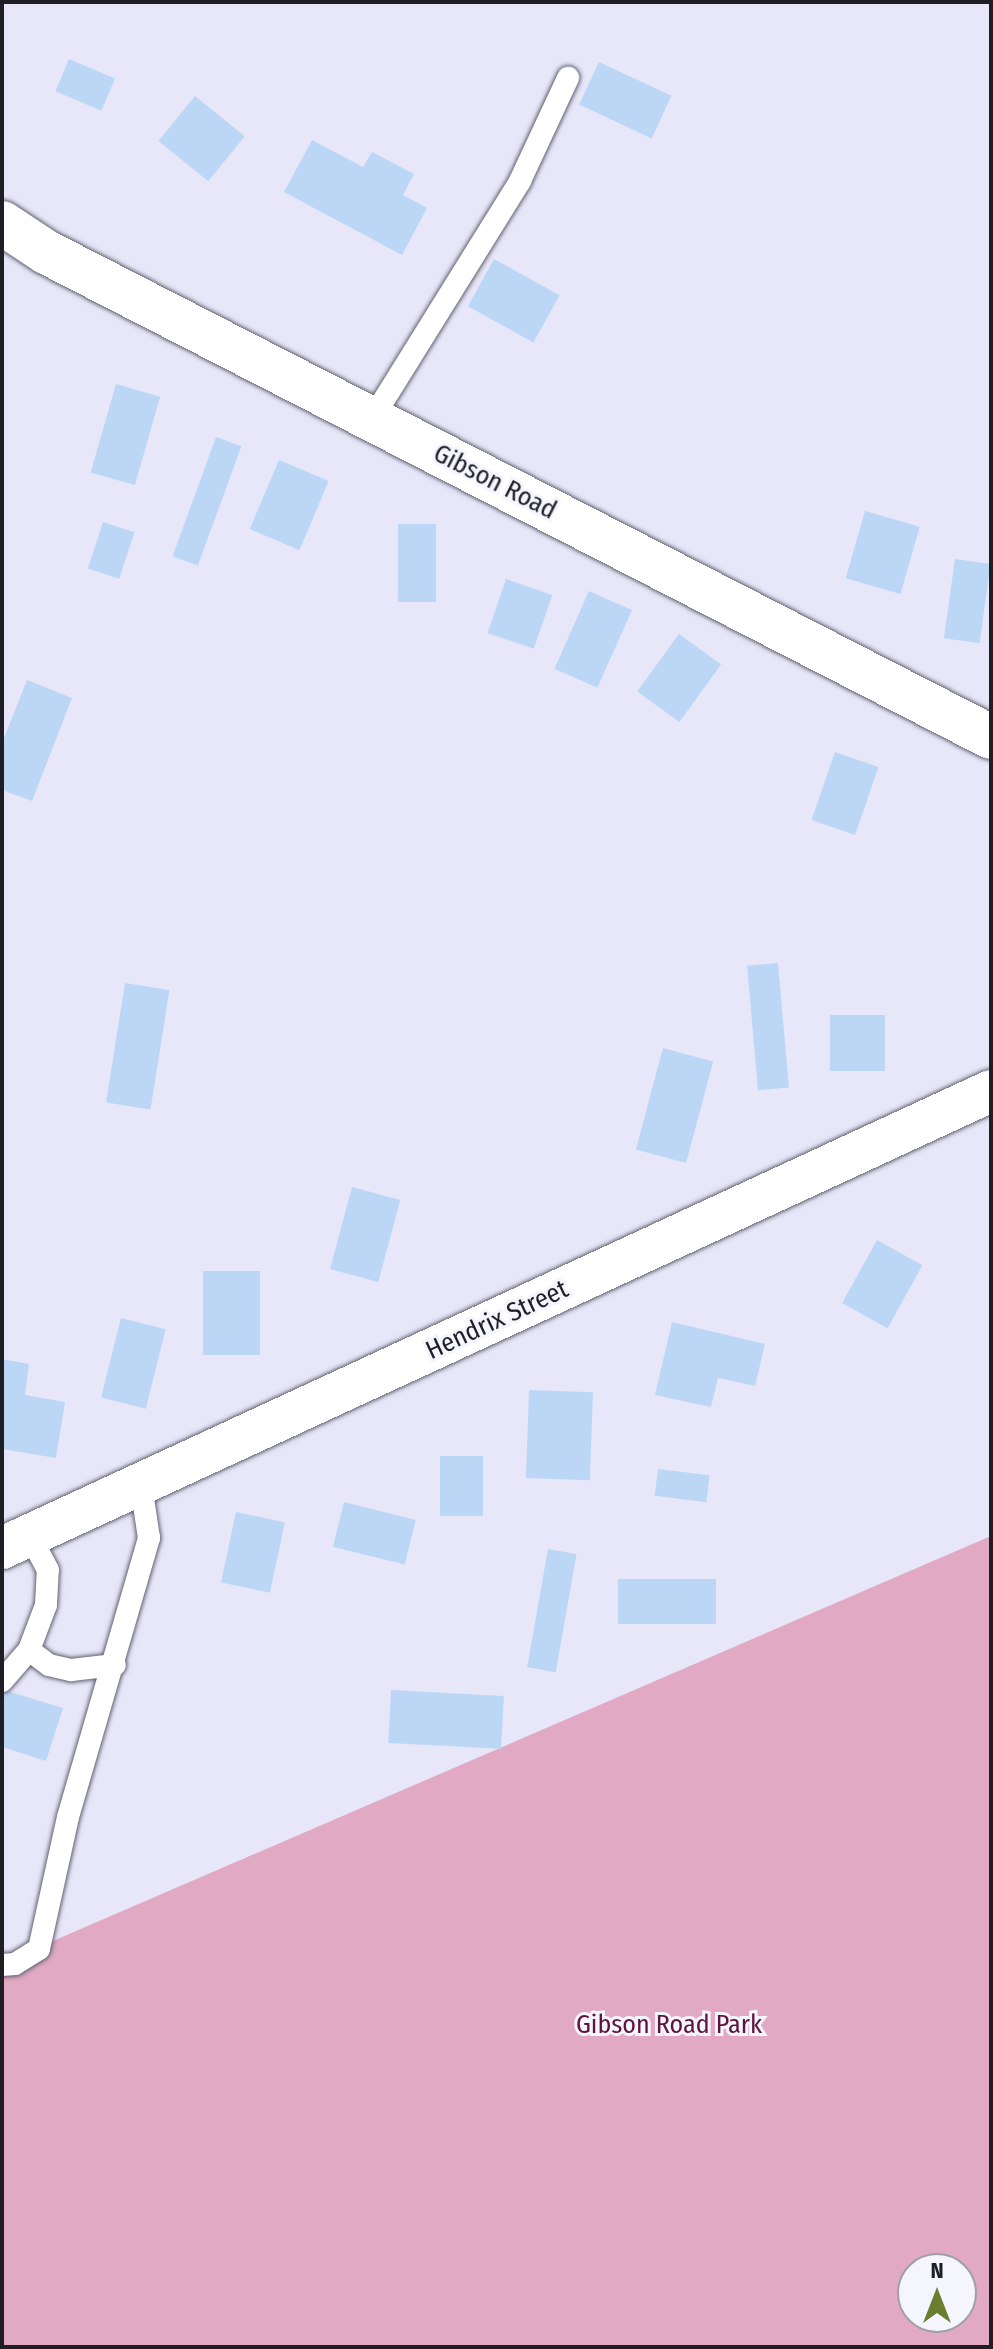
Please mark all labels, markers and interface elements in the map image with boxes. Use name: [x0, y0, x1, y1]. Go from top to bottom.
street label: Gibson Road: [428, 438, 562, 526]
street label: Hendrix Street: [421, 1273, 573, 1367]
park label: Gibson Road Park: [576, 2009, 762, 2041]
north arrow: [897, 2253, 977, 2333]
text: N: [930, 2257, 944, 2284]

